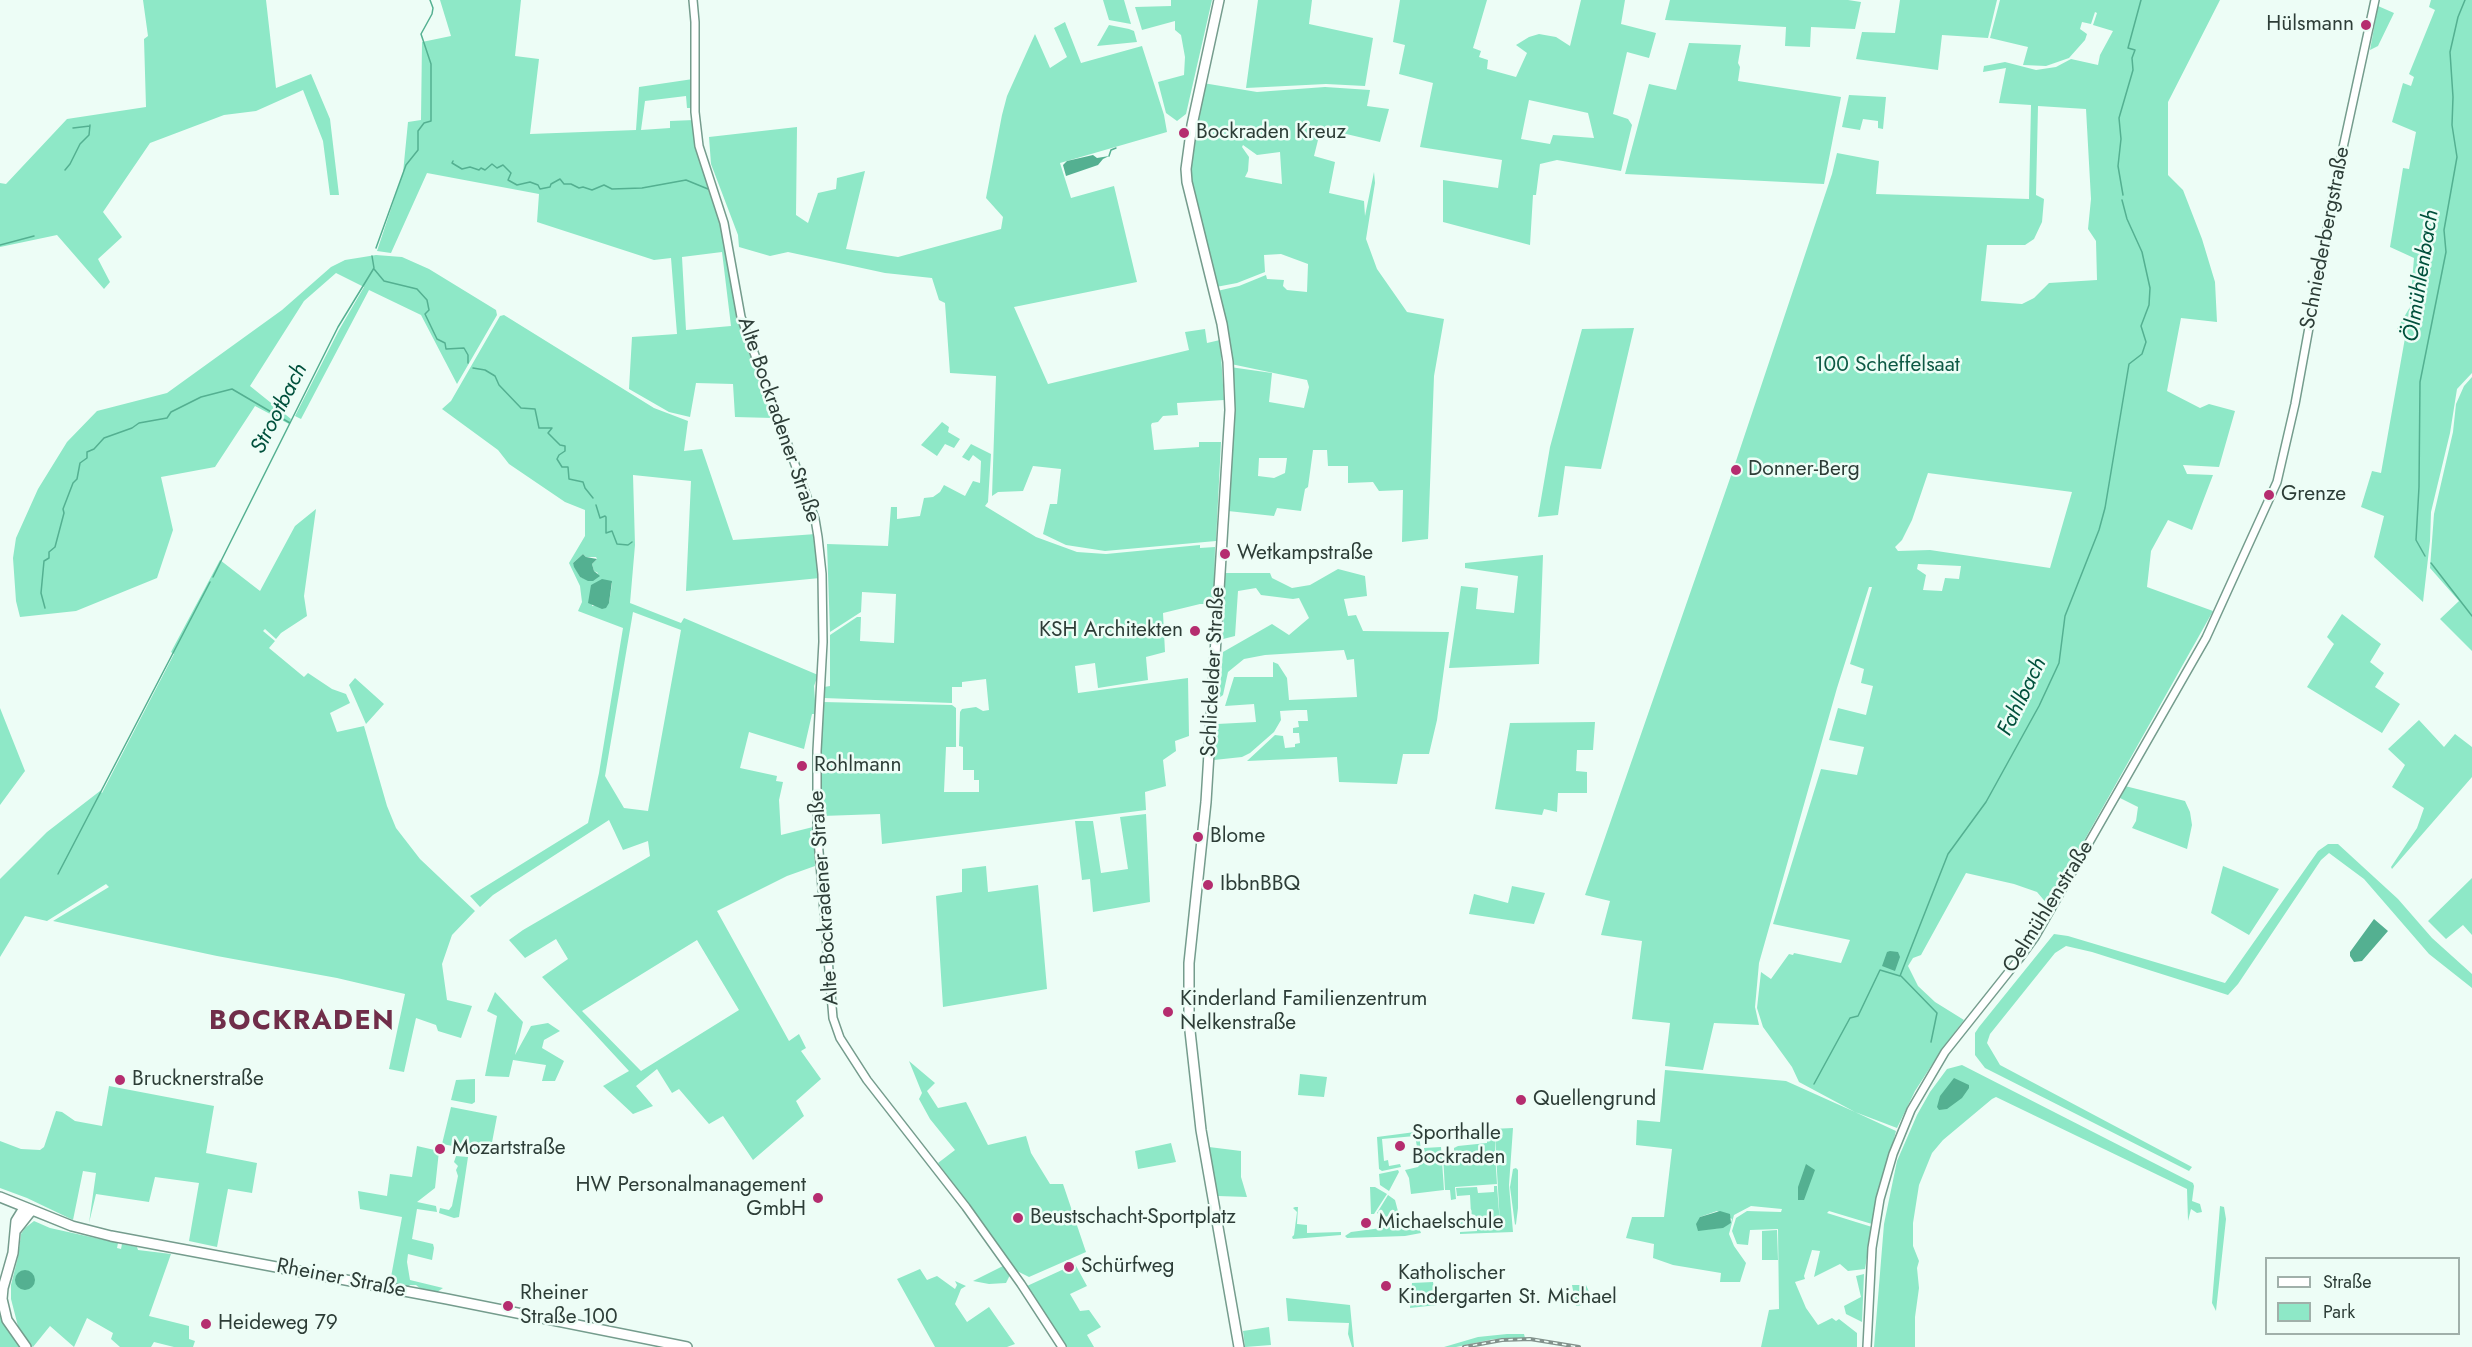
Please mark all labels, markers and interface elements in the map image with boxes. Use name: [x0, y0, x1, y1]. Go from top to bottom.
place label: Hülsmann: [2266, 12, 2354, 38]
marker: Hülsmann: [2359, 18, 2373, 32]
place label: Bockraden Kreuz: [1196, 120, 1346, 146]
marker: Bockraden Kreuz: [1177, 126, 1191, 140]
street label: Schniederbergstraße: [2296, 145, 2356, 331]
water label: Ölmühlenbach: [2399, 208, 2445, 344]
street label: Alte Bockradener Straße: [731, 314, 825, 526]
park label: 100 Scheffelsaat: [1814, 353, 1960, 379]
water label: Strootbach: [246, 359, 314, 459]
place label: Donner-Berg: [1748, 457, 1860, 483]
marker: Donner-Berg: [1729, 463, 1743, 477]
place label: Grenze: [2281, 482, 2346, 508]
marker: Grenze: [2262, 488, 2276, 502]
place label: Wetkampstraße: [1237, 541, 1373, 567]
marker: Wetkampstraße: [1218, 547, 1232, 561]
street label: Schlickelder Straße: [1197, 586, 1231, 758]
place label: KSH Architekten: [1039, 618, 1183, 644]
marker: KSH Architekten: [1188, 624, 1202, 638]
water label: Fahlbach: [1993, 653, 2053, 741]
place label: Rohlmann: [814, 753, 902, 779]
marker: Rohlmann: [795, 759, 809, 773]
street label: Alte Bockradener Straße: [805, 790, 845, 1006]
place label: Blome: [1210, 824, 1265, 850]
marker: Blome: [1191, 830, 1205, 844]
street label: Oelmühlenstraße: [1998, 836, 2100, 978]
place label: IbbnBBQ: [1220, 872, 1300, 898]
marker: IbbnBBQ: [1201, 878, 1215, 892]
place label: Kinderland Familienzentrum Nelkenstraße: [1180, 987, 1427, 1037]
marker: Kinderland Familienzentrum Nelkenstraße: [1161, 1005, 1175, 1019]
district label: BOCKRADEN: [209, 1006, 395, 1038]
place label: Brucknerstraße: [132, 1067, 264, 1093]
marker: Brucknerstraße: [113, 1073, 127, 1087]
place label: Quellengrund: [1533, 1087, 1656, 1113]
marker: Quellengrund: [1514, 1093, 1528, 1107]
place label: Sporthalle Bockraden: [1412, 1121, 1506, 1171]
place label: Mozartstraße: [452, 1136, 566, 1162]
marker: Sporthalle Bockraden: [1393, 1139, 1407, 1153]
marker: Mozartstraße: [433, 1142, 447, 1156]
place label: HW Personalmanagement GmbH: [575, 1173, 806, 1223]
marker: HW Personalmanagement GmbH: [811, 1191, 825, 1205]
place label: Beustschacht-Sportplatz: [1030, 1205, 1236, 1231]
place label: Michaelschule: [1378, 1210, 1503, 1236]
marker: Beustschacht-Sportplatz: [1011, 1211, 1025, 1225]
marker: Michaelschule: [1359, 1216, 1373, 1230]
street label: Rheiner Straße: [274, 1254, 408, 1304]
place label: Schürfweg: [1081, 1254, 1175, 1280]
legend: [2265, 1257, 2460, 1335]
marker: Schürfweg: [1062, 1260, 1076, 1274]
place label: Katholischer Kindergarten St. Michael: [1398, 1261, 1617, 1311]
text: Straße: [2323, 1269, 2371, 1295]
marker: Katholischer Kindergarten St. Michael: [1379, 1279, 1393, 1293]
place label: Rheiner Straße 100: [520, 1281, 617, 1331]
marker: Rheiner Straße 100: [501, 1299, 515, 1313]
text: Park: [2323, 1299, 2355, 1325]
place label: Heideweg 79: [218, 1311, 338, 1337]
marker: Heideweg 79: [199, 1317, 213, 1331]

